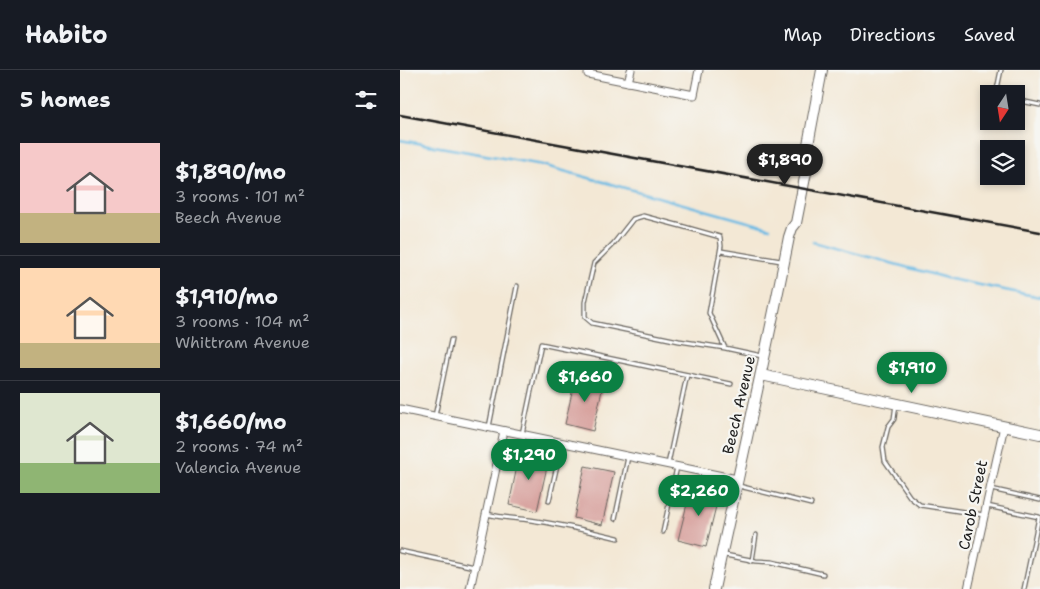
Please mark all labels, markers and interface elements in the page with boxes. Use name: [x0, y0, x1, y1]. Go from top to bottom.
text: Habito: [25, 19, 108, 51]
text: Map: [784, 23, 822, 47]
text: Directions: [850, 23, 936, 47]
text: Saved: [964, 23, 1015, 47]
north arrow: [980, 85, 1025, 130]
map controls: [980, 85, 1025, 185]
text: 5 homes: [20, 86, 111, 114]
icon: filters: [352, 86, 380, 114]
button: layers: [980, 140, 1025, 185]
pin: $1,890: [744, 144, 826, 186]
text: $1,890: [758, 149, 812, 170]
text: $1,890/mo: [175, 158, 286, 186]
icon: home: [60, 163, 120, 223]
text: 3 rooms · 101 m²: [175, 186, 305, 207]
text: Beech Avenue: [175, 207, 282, 228]
text: $1,910/mo: [175, 283, 278, 311]
icon: home: [60, 288, 120, 348]
text: 3 rooms · 104 m²: [175, 311, 310, 332]
text: Whittram Avenue: [175, 332, 310, 353]
pin: $1,910: [871, 352, 953, 394]
street label: Beech Avenue: [718, 354, 760, 456]
text: $1,910: [888, 357, 936, 378]
pin: $1,660: [544, 360, 626, 403]
text: $1,660: [558, 366, 612, 387]
text: $1,660/mo: [175, 408, 287, 436]
icon: home: [60, 413, 120, 473]
text: 2 rooms · 74 m²: [175, 436, 303, 457]
pin: $1,290: [488, 438, 570, 481]
text: $1,290: [502, 444, 556, 465]
text: Valencia Avenue: [175, 457, 301, 478]
street label: Carob Street: [954, 458, 992, 552]
pin: $2,260: [658, 474, 740, 517]
text: $2,260: [669, 480, 729, 501]

